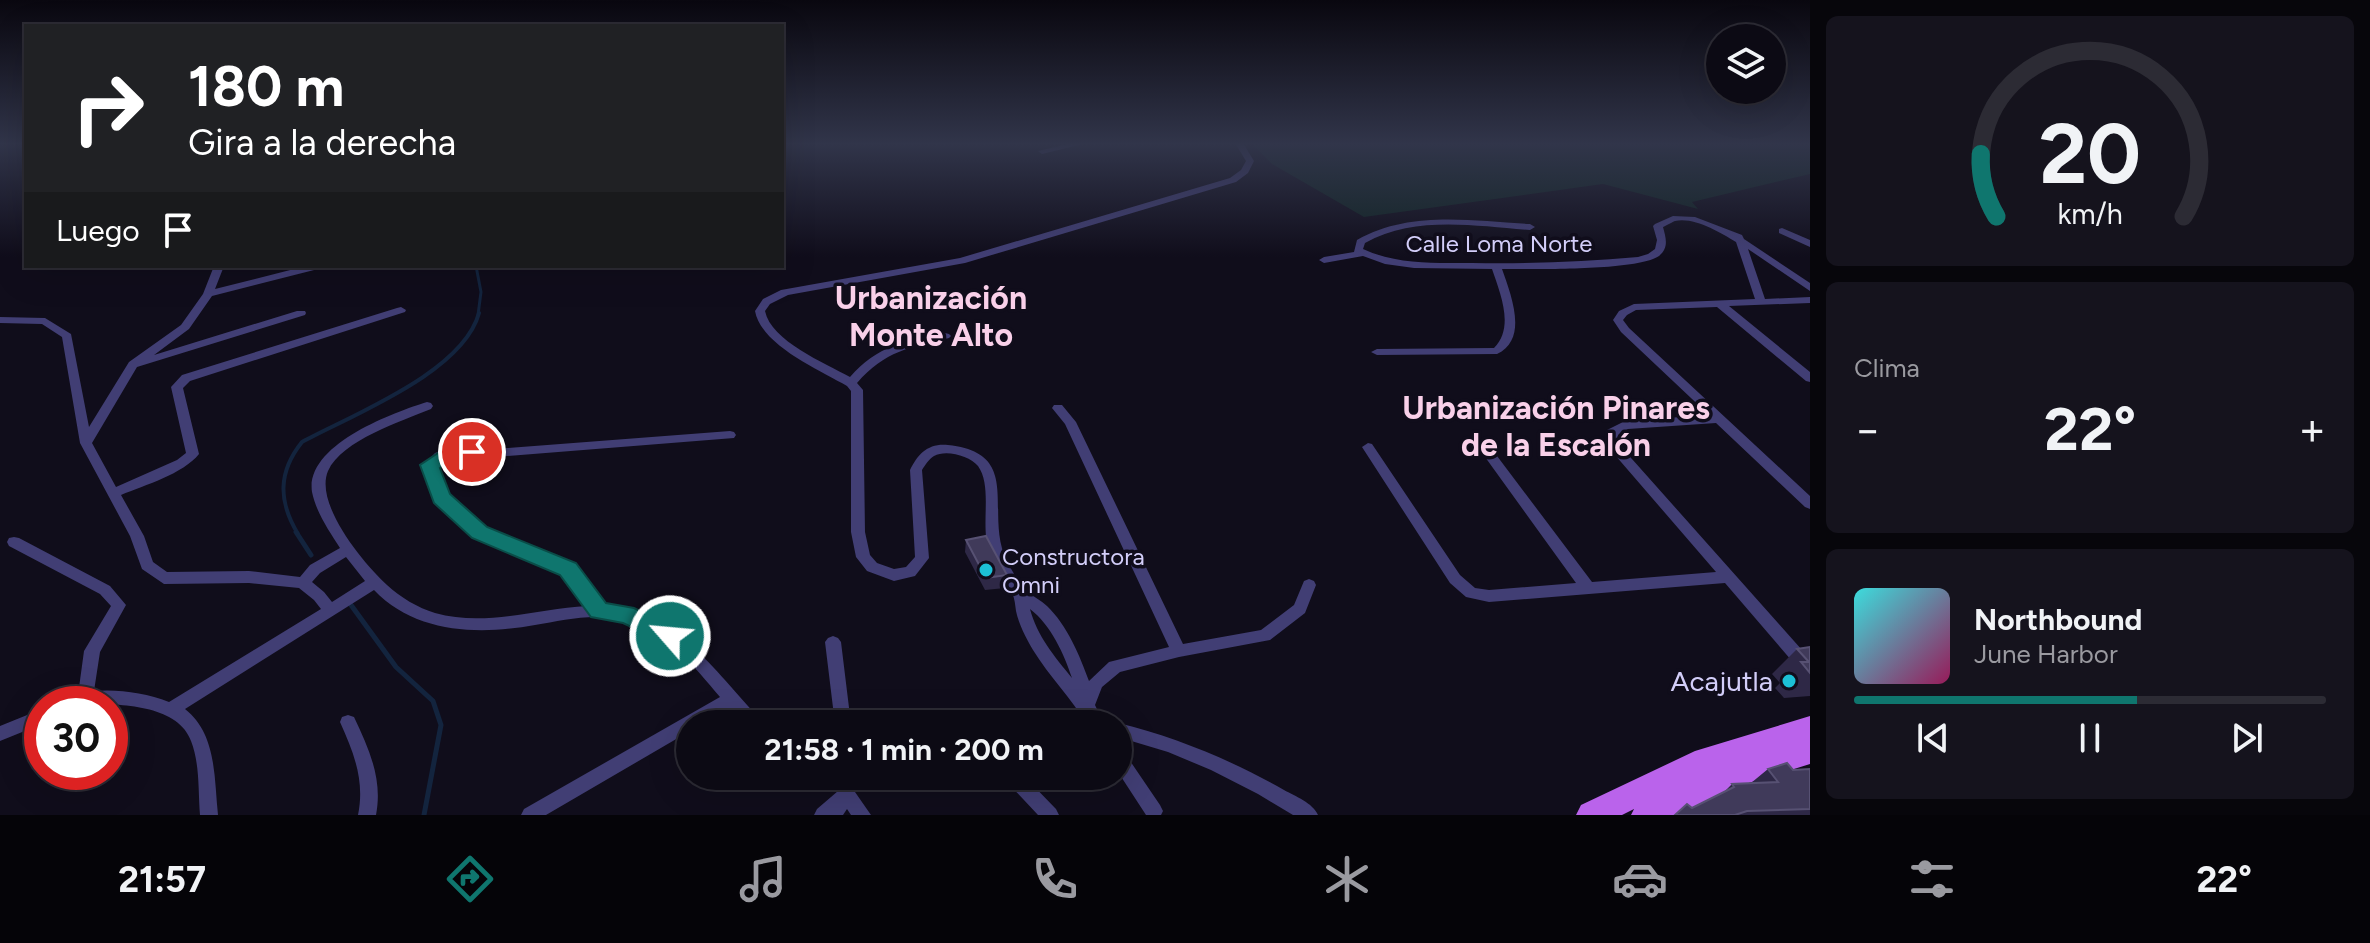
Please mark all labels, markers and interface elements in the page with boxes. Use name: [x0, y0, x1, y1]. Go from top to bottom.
map controls: [1706, 24, 1786, 104]
button: layers: [1706, 24, 1786, 104]
text: 180 m: [188, 53, 344, 120]
icon: right: [56, 56, 160, 160]
text: 20: [2039, 104, 2141, 204]
text: Gira a la derecha: [188, 121, 456, 164]
text: km/h: [2057, 197, 2123, 231]
icon: arrive: [156, 208, 200, 252]
text: Luego: [56, 212, 140, 249]
street label: Calle Loma Norte: [1406, 229, 1592, 258]
district label: Urbanización Monte Alto: [835, 279, 1027, 354]
text: Clima: [1854, 352, 1920, 384]
district label: Urbanización Pinares de la Escalón: [1402, 389, 1710, 464]
text: 22°: [2044, 393, 2136, 465]
text: −: [1854, 403, 1881, 456]
text: +: [2299, 403, 2326, 456]
pin: [438, 418, 506, 486]
icon: arrive: [450, 430, 494, 474]
place label: Constructora Omni: [1002, 542, 1145, 599]
marker: Constructora Omni: [977, 561, 995, 579]
position arrow: [628, 594, 712, 678]
text: Northbound: [1974, 601, 2142, 638]
text: June Harbor: [1974, 638, 2118, 670]
place label: Acajutla: [1671, 664, 1773, 698]
marker: Acajutla: [1780, 672, 1798, 690]
speed limit sign: 30: [24, 686, 128, 790]
icon: previous: [1911, 716, 1955, 760]
icon: pause: [2068, 716, 2112, 760]
icon: next: [2225, 716, 2269, 760]
text: 21:58 · 1 min · 200 m: [764, 731, 1044, 768]
icon: directions: [442, 851, 498, 907]
icon: music: [735, 851, 791, 907]
icon: phone: [1027, 851, 1083, 907]
icon: climate: [1319, 851, 1375, 907]
icon: car: [1612, 851, 1668, 907]
icon: filters: [1904, 851, 1960, 907]
text: 21:57: [118, 858, 206, 901]
text: 22°: [2197, 858, 2252, 901]

